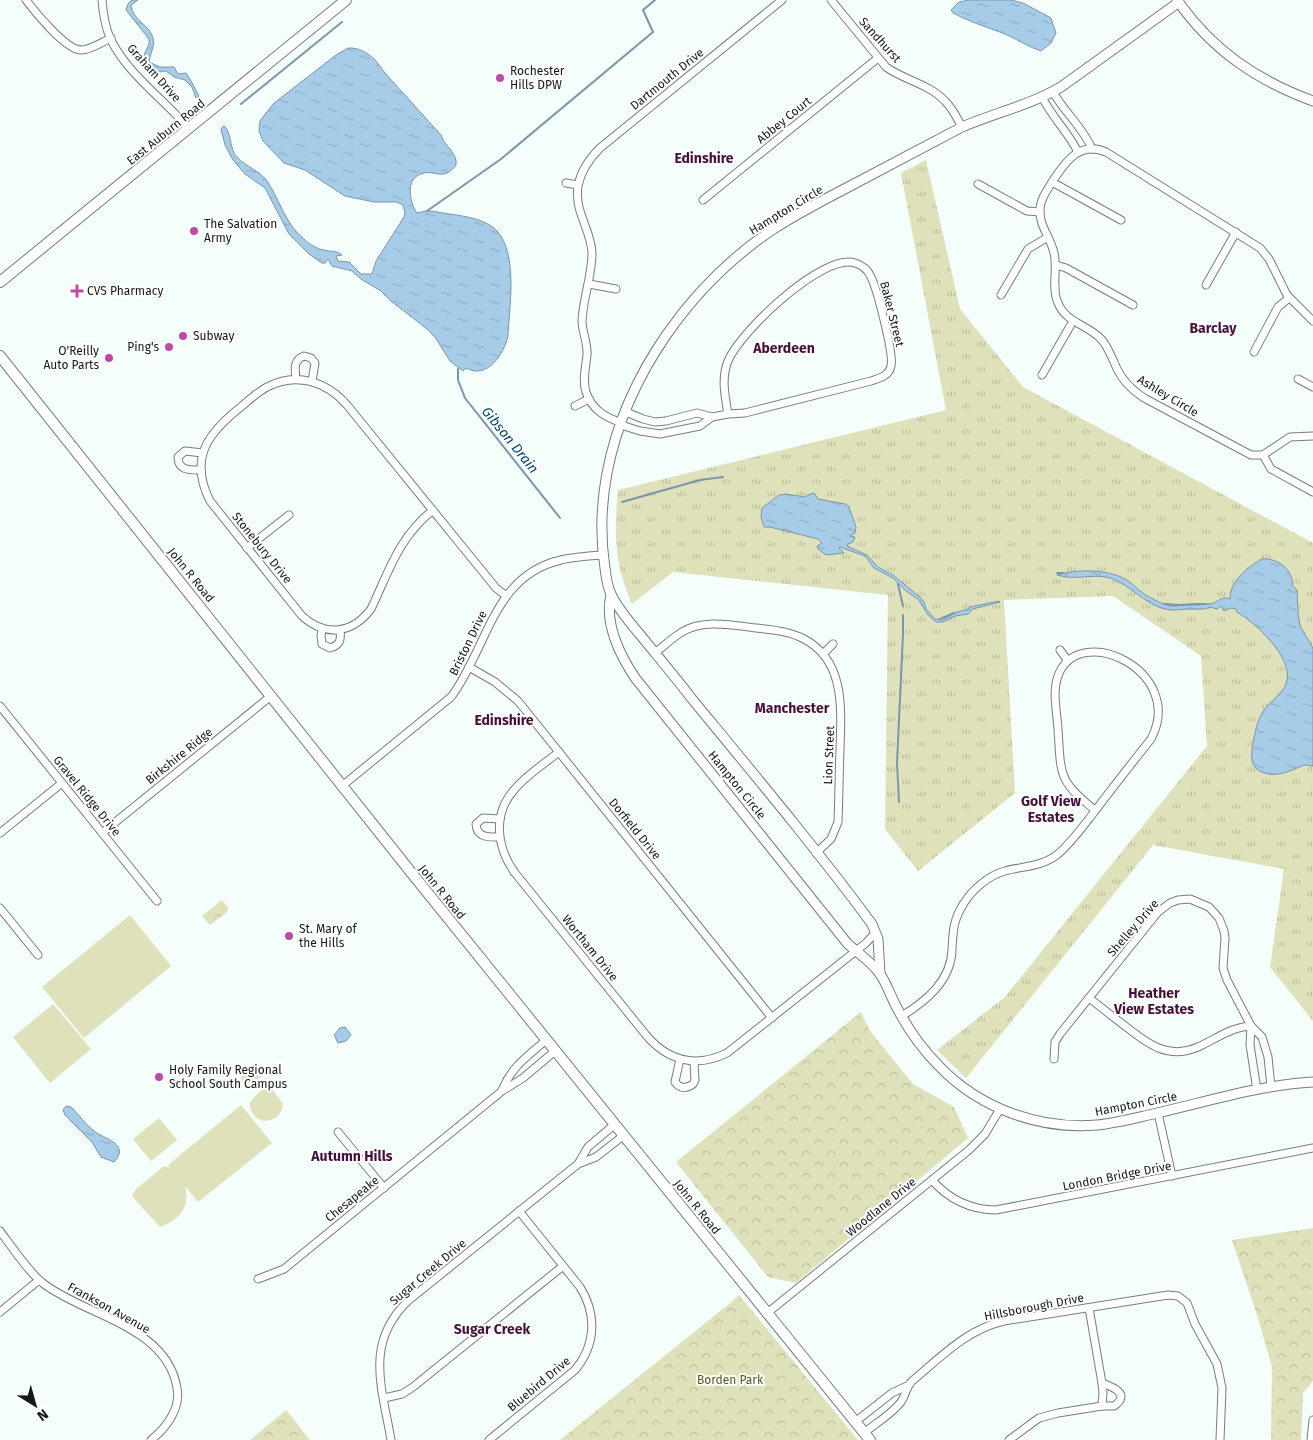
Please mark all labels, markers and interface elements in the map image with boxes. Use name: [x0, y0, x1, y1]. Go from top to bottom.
street label: Sandhurst: [856, 15, 904, 66]
street label: Graham Drive: [124, 41, 184, 105]
street label: Dartmouth Drive: [628, 45, 706, 113]
place label: Rochester Hills DPW: [510, 64, 565, 92]
marker: Rochester Hills DPW: [494, 72, 506, 84]
street label: Abbey Court: [754, 93, 815, 146]
street label: East Auburn Road: [124, 96, 208, 168]
district label: Edinshire: [674, 150, 734, 167]
street label: Hampton Circle: [747, 182, 825, 238]
place label: The Salvation Army: [204, 217, 277, 245]
marker: The Salvation Army: [188, 225, 200, 237]
street label: Baker Street: [877, 280, 907, 349]
place label: CVS Pharmacy: [87, 284, 163, 298]
marker: CVS Pharmacy: [71, 285, 83, 297]
district label: Barclay: [1189, 320, 1237, 337]
place label: Subway: [193, 329, 234, 343]
marker: Subway: [177, 330, 189, 342]
place label: Ping's: [127, 340, 159, 354]
district label: Aberdeen: [752, 340, 815, 357]
marker: Ping's: [163, 341, 175, 353]
place label: O'Reilly Auto Parts: [43, 344, 99, 372]
marker: O'Reilly Auto Parts: [103, 352, 115, 364]
street label: Ashley Circle: [1135, 372, 1201, 420]
water label: Gibson Drain: [478, 403, 542, 477]
street label: Stonebury Drive: [229, 510, 295, 586]
street label: John R Road: [165, 545, 217, 605]
street label: Briston Drive: [446, 608, 490, 678]
district label: Manchester: [755, 700, 830, 717]
district label: Edinshire: [474, 712, 534, 729]
street label: Birkshire Ridge: [143, 725, 215, 787]
street label: Lion Street: [821, 725, 837, 785]
street label: Hampton Circle: [705, 748, 769, 822]
street label: Gravel Ridge Drive: [50, 753, 124, 839]
district label: Golf View Estates: [1021, 793, 1081, 826]
street label: Dorfield Drive: [606, 796, 664, 862]
street label: John R Road: [416, 862, 468, 922]
street label: Shelley Drive: [1104, 897, 1162, 959]
street label: Wortham Drive: [559, 912, 621, 984]
place label: St. Mary of the Hills: [299, 922, 358, 950]
marker: St. Mary of the Hills: [283, 930, 295, 942]
district label: Heather View Estates: [1113, 985, 1194, 1018]
place label: Holy Family Regional School South Campus: [169, 1063, 288, 1091]
marker: Holy Family Regional School South Campus: [153, 1071, 165, 1083]
street label: Hampton Circle: [1094, 1089, 1178, 1119]
district label: Autumn Hills: [310, 1148, 393, 1165]
street label: London Bridge Drive: [1061, 1159, 1173, 1193]
street label: Chesapeake: [322, 1173, 382, 1225]
street label: Woodlane Drive: [843, 1175, 919, 1239]
street label: John R Road: [671, 1177, 723, 1237]
street label: Sugar Creek Drive: [387, 1236, 469, 1308]
street label: Frankson Avenue: [65, 1280, 153, 1336]
street label: Hillsborough Drive: [983, 1290, 1085, 1324]
district label: Sugar Creek: [454, 1321, 530, 1338]
street label: Bluebird Drive: [505, 1354, 573, 1414]
park label: Borden Park: [697, 1373, 764, 1387]
north arrow: [10, 1380, 60, 1430]
text: N: [34, 1405, 51, 1425]

